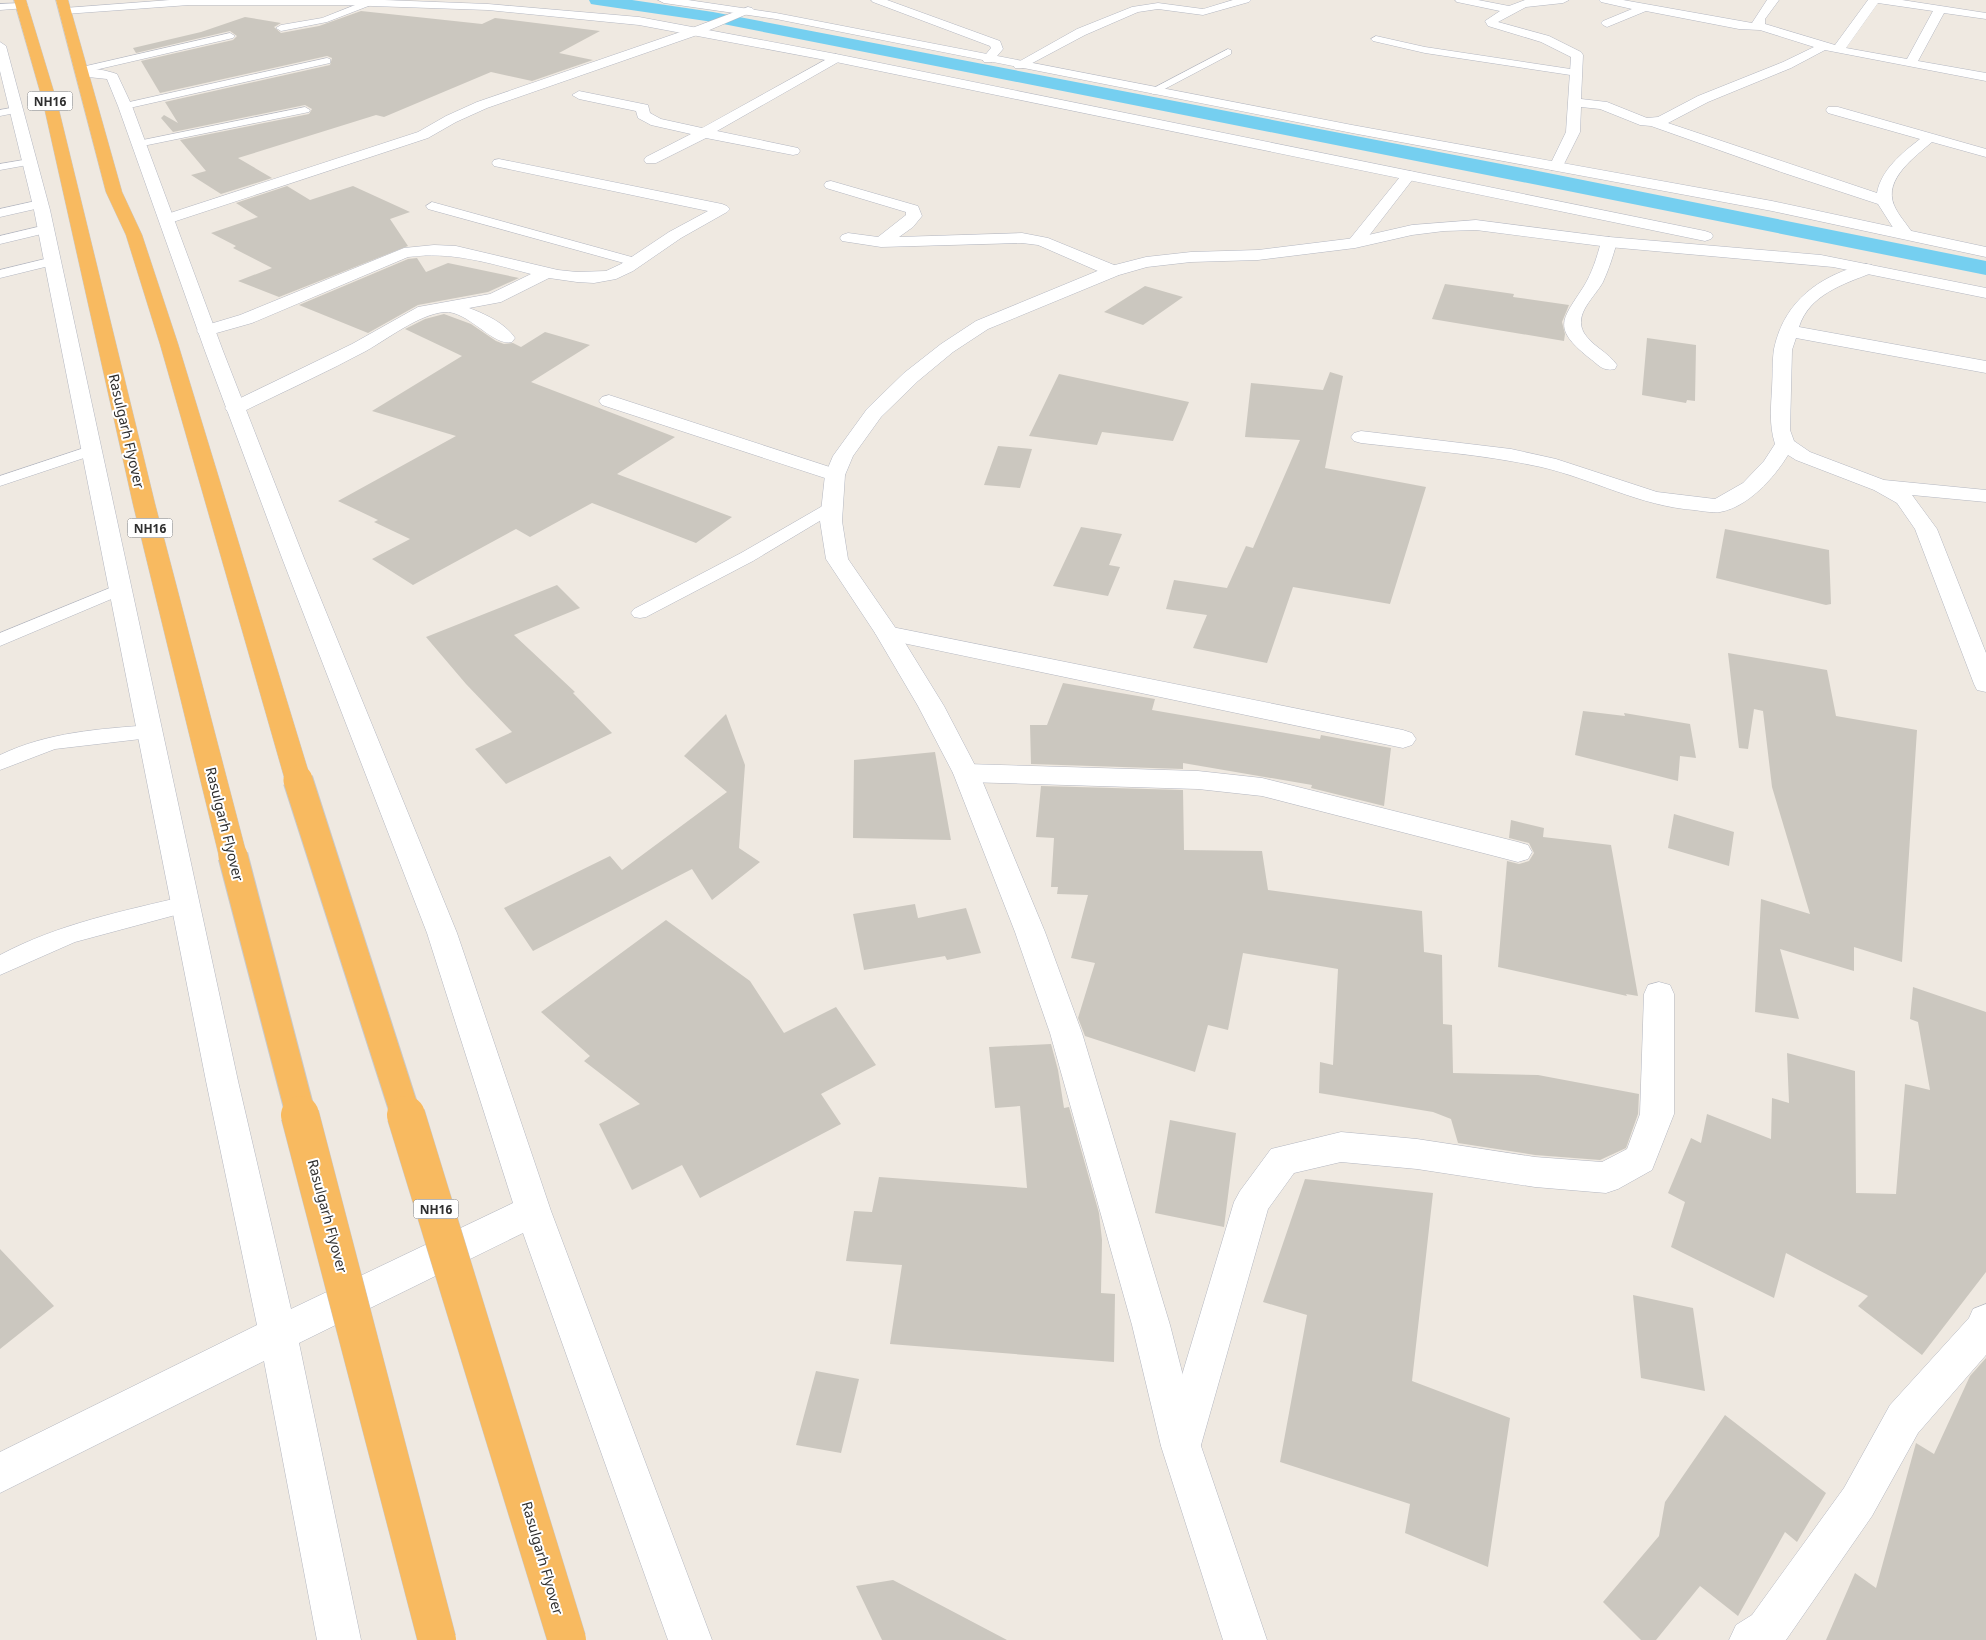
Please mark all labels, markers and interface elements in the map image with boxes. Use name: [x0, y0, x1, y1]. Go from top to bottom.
road number: NH16: [28, 92, 72, 110]
street label: Rasulgarh Flyover: [105, 372, 149, 490]
road number: NH16: [128, 518, 172, 538]
street label: Rasulgarh Flyover: [202, 765, 248, 883]
street label: Rasulgarh Flyover: [304, 1157, 352, 1275]
road number: NH16: [414, 1200, 458, 1218]
street label: Rasulgarh Flyover: [518, 1499, 568, 1617]

